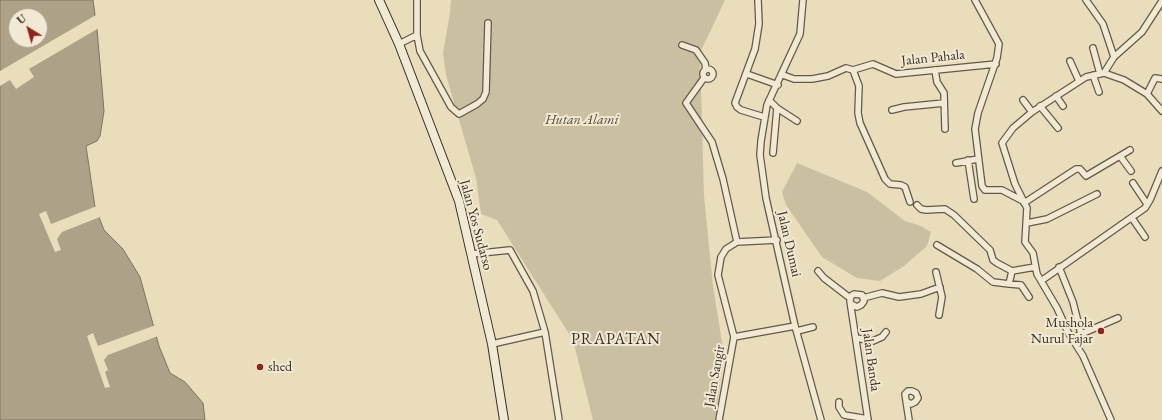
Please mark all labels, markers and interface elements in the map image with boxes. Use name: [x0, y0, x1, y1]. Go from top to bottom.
north arrow: [8, 8, 48, 48]
text: U: [14, 11, 29, 27]
street label: Jalan Pahala: [900, 46, 966, 70]
park label: Hutan Alami: [545, 112, 619, 128]
street label: Jalan Yos Sudarso: [456, 178, 496, 272]
street label: Jalan Dumai: [773, 209, 805, 279]
place label: Mushola Nurul Fajar: [1031, 315, 1093, 348]
marker: Mushola Nurul Fajar: [1096, 326, 1106, 336]
street label: Jalan Banda: [858, 327, 884, 393]
district label: PRAPATAN: [571, 330, 661, 350]
street label: Jalan Sangir: [701, 343, 729, 409]
place label: shed: [268, 359, 292, 375]
marker: shed: [255, 362, 265, 372]

